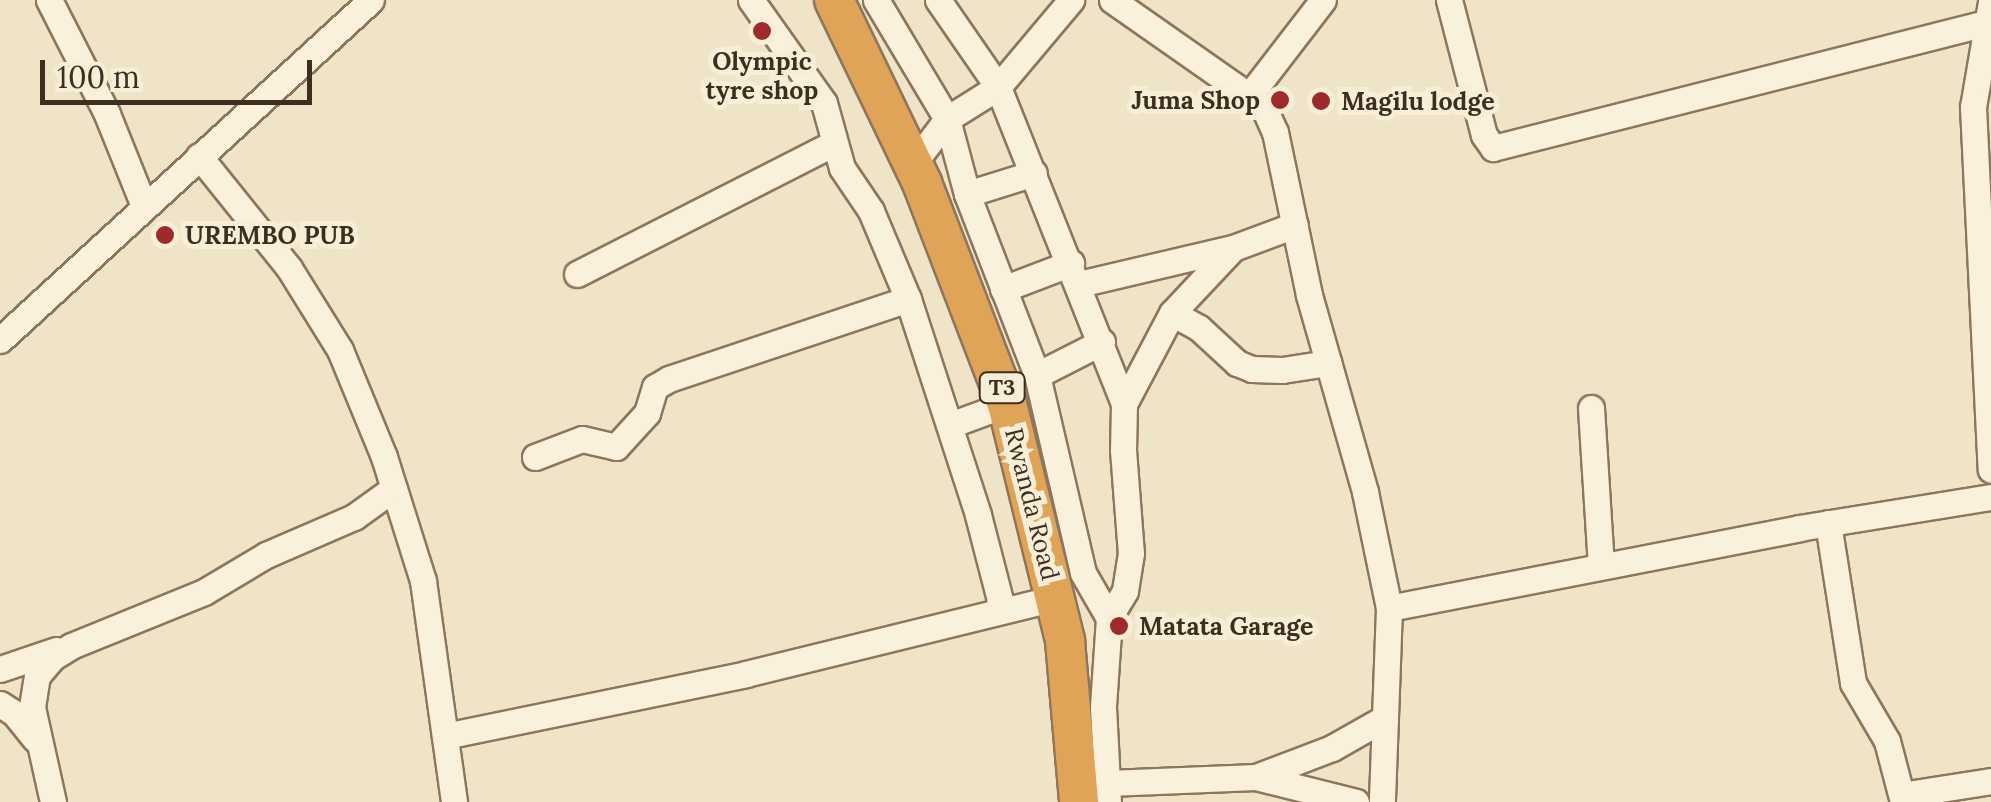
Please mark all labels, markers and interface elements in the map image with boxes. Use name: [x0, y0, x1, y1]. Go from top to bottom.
marker: Olympic tyre shop: [751, 20, 773, 42]
scale bar: [45, 40, 318, 102]
place label: Olympic tyre shop: [706, 47, 818, 106]
text: 100 m: [57, 58, 140, 96]
place label: Juma Shop: [1132, 85, 1260, 115]
place label: Magilu lodge: [1341, 86, 1495, 116]
marker: Juma Shop: [1269, 89, 1291, 111]
marker: Magilu lodge: [1310, 90, 1332, 112]
place label: UREMBO PUB: [185, 220, 355, 250]
marker: UREMBO PUB: [154, 224, 176, 246]
road number: T3: [977, 371, 1027, 405]
street label: Rwanda Road: [999, 425, 1065, 583]
place label: Matata Garage: [1139, 611, 1314, 641]
marker: Matata Garage: [1108, 615, 1130, 637]

